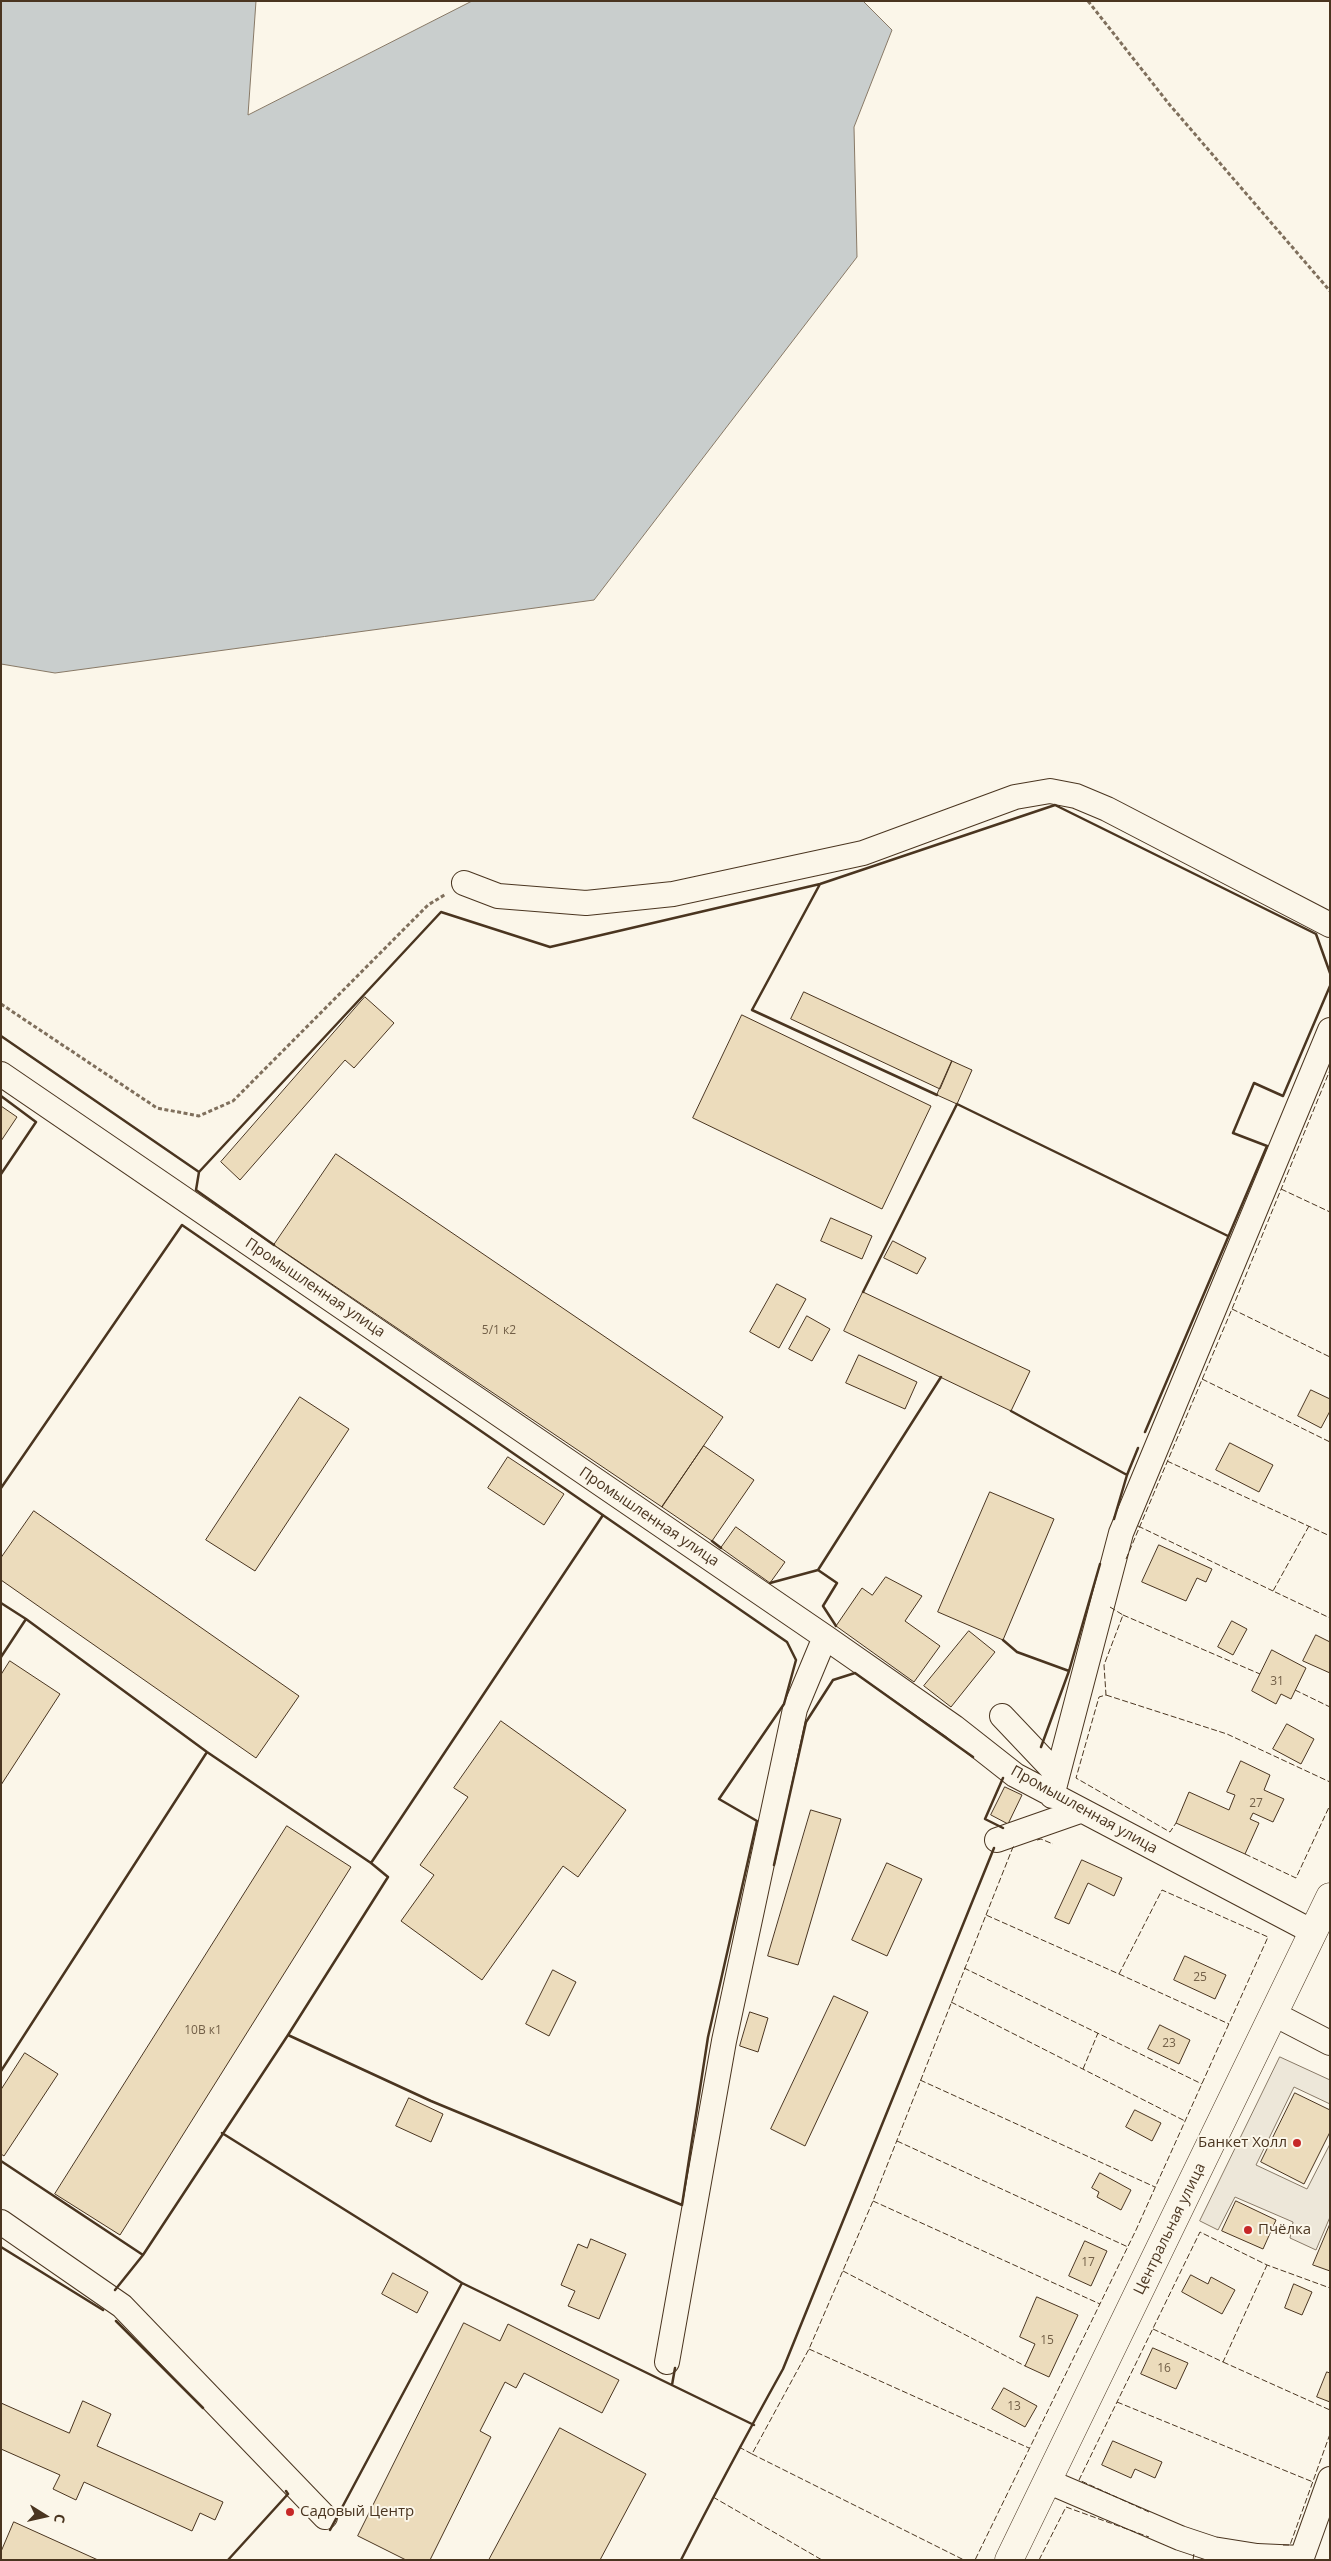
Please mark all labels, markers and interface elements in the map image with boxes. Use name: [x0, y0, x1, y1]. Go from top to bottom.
street label: Промышленная улица: [242, 1234, 388, 1342]
house number: 5/1 к2: [482, 1324, 516, 1338]
street label: Промышленная улица: [576, 1463, 722, 1571]
house number: 31: [1270, 1675, 1284, 1689]
street label: Промышленная улица: [1008, 1762, 1160, 1858]
house number: 27: [1249, 1797, 1263, 1811]
house number: 25: [1193, 1971, 1207, 1985]
house number: 10В к1: [184, 2024, 222, 2038]
house number: 23: [1162, 2037, 1176, 2051]
place label: Банкет Холл: [1198, 2134, 1287, 2152]
marker: Банкет Холл: [1291, 2137, 1303, 2149]
street label: Центральная улица: [1130, 2160, 1210, 2298]
place label: Пчёлка: [1258, 2221, 1311, 2239]
marker: Пчёлка: [1242, 2224, 1254, 2236]
house number: 17: [1081, 2256, 1095, 2270]
house number: 15: [1040, 2334, 1054, 2348]
house number: 16: [1157, 2362, 1171, 2376]
house number: 13: [1007, 2400, 1021, 2414]
north arrow: [20, 2491, 70, 2541]
place label: Садовый Центр: [300, 2503, 414, 2521]
marker: Садовый Центр: [284, 2506, 296, 2518]
text: С: [50, 2513, 70, 2525]

